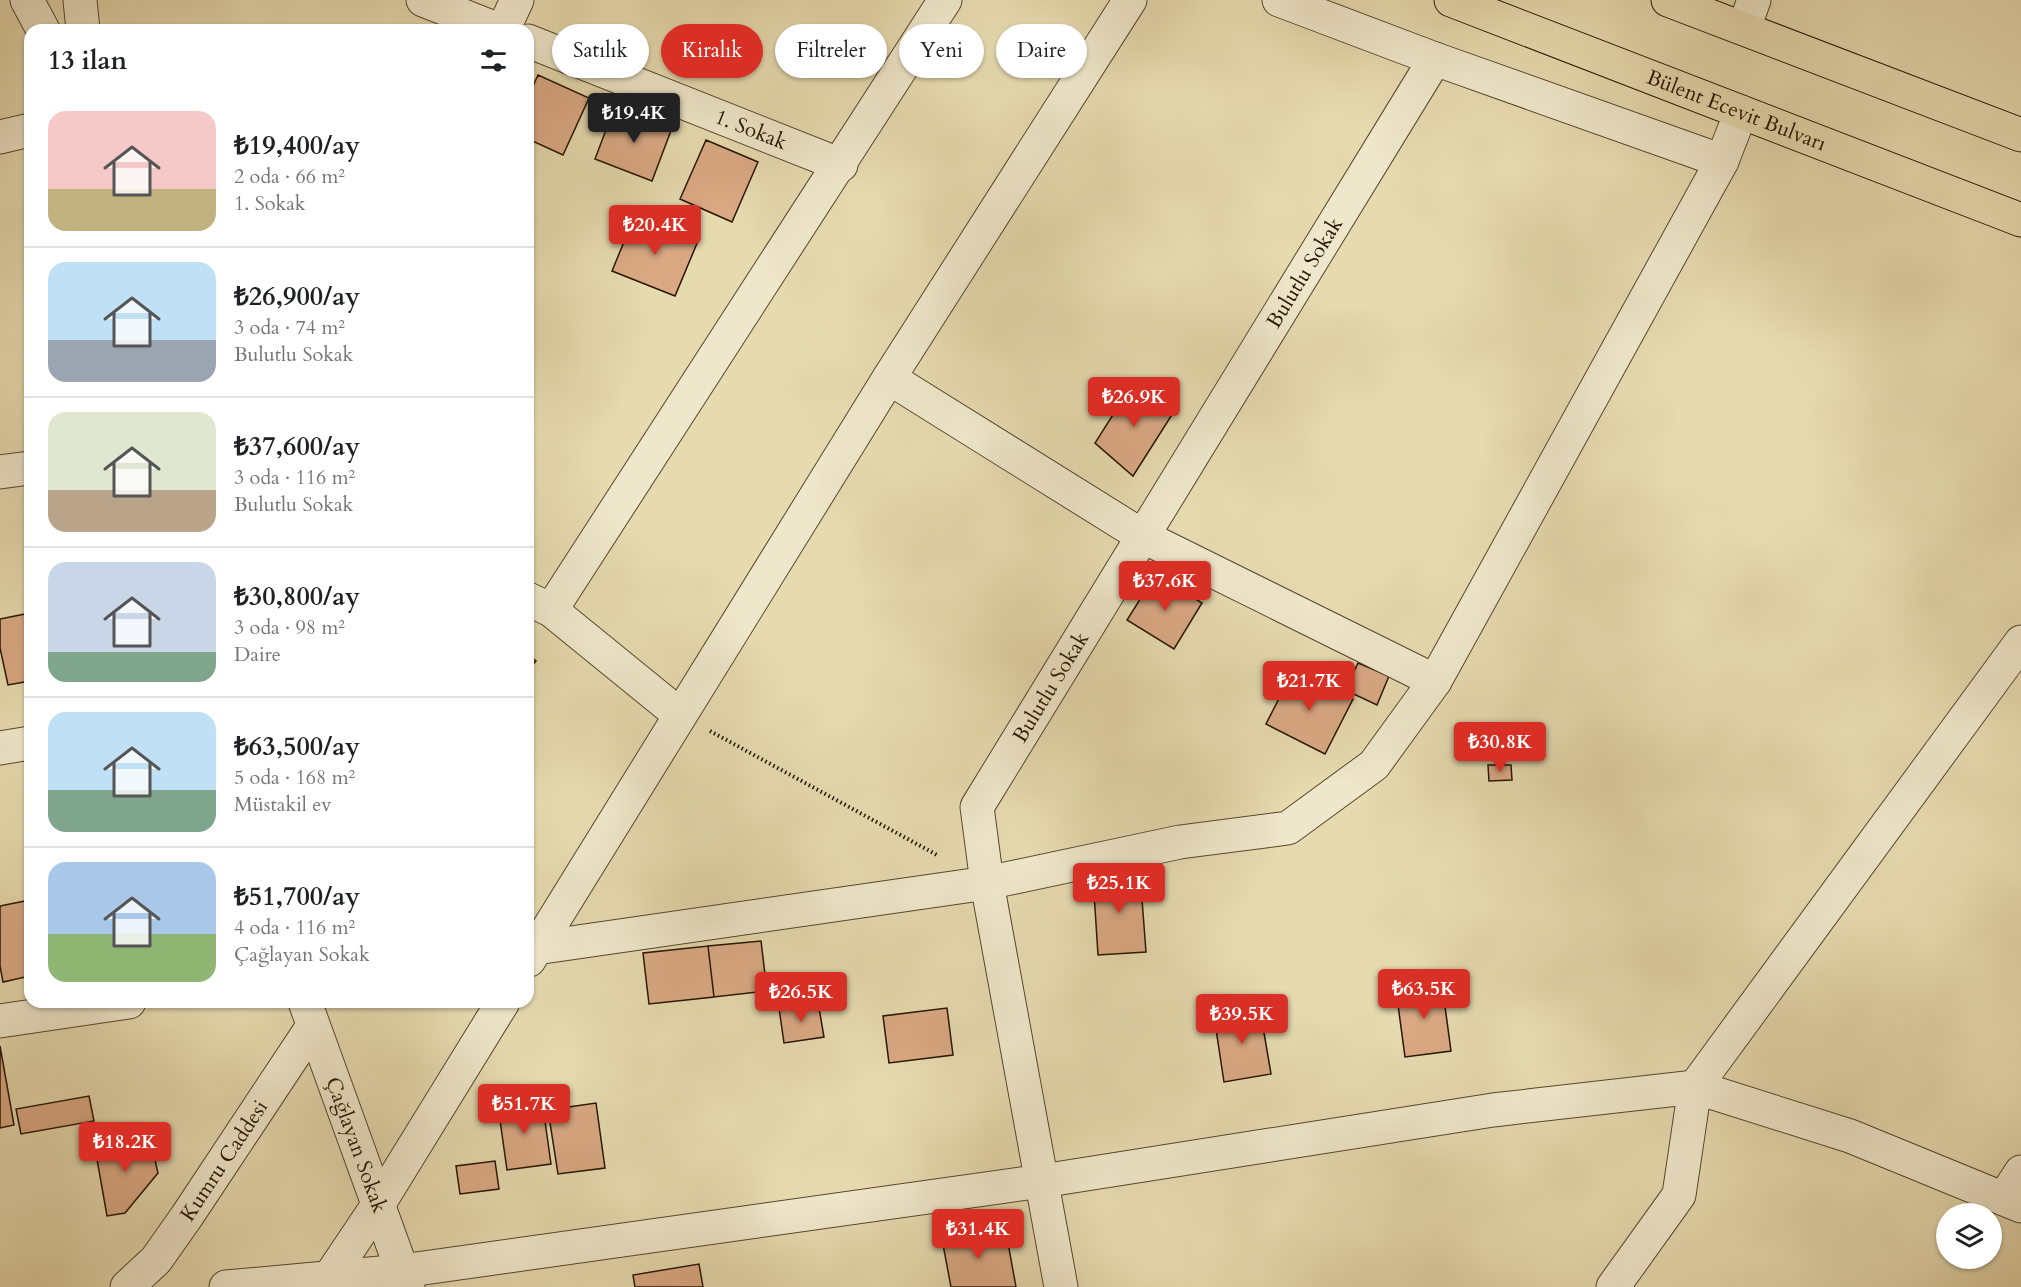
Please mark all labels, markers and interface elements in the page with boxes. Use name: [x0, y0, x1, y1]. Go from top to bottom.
chip: Satılık: [552, 24, 649, 78]
chip: Kiralık: [661, 24, 763, 78]
chip: Filtreler: [775, 24, 887, 78]
chip: Yeni: [899, 24, 984, 78]
chip: Daire: [996, 24, 1087, 78]
text: 13 ilan: [48, 43, 127, 78]
icon: filters: [477, 44, 510, 77]
street label: Bülent Ecevit Bulvarı: [1643, 62, 1831, 158]
pin: ₺19.4K: [585, 93, 683, 144]
text: ₺19.4K: [602, 99, 666, 126]
street label: 1. Sokak: [711, 102, 792, 157]
text: ₺19,400/ay: [234, 128, 360, 163]
icon: home: [96, 135, 168, 207]
text: 2 oda · 66 m²: [234, 163, 345, 190]
text: 1. Sokak: [234, 190, 306, 217]
pin: ₺20.4K: [606, 205, 704, 256]
text: ₺20.4K: [623, 211, 687, 238]
street label: Bulutlu Sokak: [1259, 211, 1350, 334]
text: ₺26,900/ay: [234, 279, 360, 314]
icon: home: [96, 286, 168, 358]
text: 3 oda · 74 m²: [234, 314, 345, 341]
text: Bulutlu Sokak: [234, 341, 353, 368]
pin: ₺26.9K: [1085, 377, 1183, 428]
text: ₺26.9K: [1102, 383, 1166, 410]
text: ₺37,600/ay: [234, 429, 360, 464]
icon: home: [96, 436, 168, 508]
text: 3 oda · 116 m²: [234, 464, 355, 491]
text: Bulutlu Sokak: [234, 491, 353, 518]
pin: ₺37.6K: [1116, 561, 1214, 612]
text: ₺37.6K: [1133, 567, 1197, 594]
text: ₺30,800/ay: [234, 579, 360, 614]
icon: home: [96, 586, 168, 658]
text: 3 oda · 98 m²: [234, 614, 345, 641]
street label: Bulutlu Sokak: [1005, 625, 1096, 748]
text: Daire: [234, 641, 281, 668]
pin: ₺21.7K: [1260, 661, 1358, 712]
text: ₺21.7K: [1277, 667, 1341, 694]
pin: ₺30.8K: [1451, 722, 1549, 773]
text: ₺30.8K: [1468, 728, 1532, 755]
text: ₺63,500/ay: [234, 729, 360, 764]
icon: home: [96, 736, 168, 808]
text: 5 oda · 168 m²: [234, 764, 355, 791]
text: Müstakil ev: [234, 791, 331, 818]
pin: ₺25.1K: [1070, 863, 1168, 914]
text: ₺25.1K: [1087, 869, 1151, 896]
text: ₺51,700/ay: [234, 879, 360, 914]
icon: home: [96, 886, 168, 958]
text: 4 oda · 116 m²: [234, 914, 355, 941]
text: Çağlayan Sokak: [234, 941, 370, 968]
pin: ₺63.5K: [1375, 969, 1473, 1020]
pin: ₺26.5K: [752, 972, 850, 1023]
text: ₺63.5K: [1392, 975, 1456, 1002]
text: ₺26.5K: [769, 978, 833, 1005]
pin: ₺39.5K: [1193, 994, 1291, 1045]
text: ₺39.5K: [1210, 1000, 1274, 1027]
street label: Çağlayan Sokak: [319, 1073, 395, 1218]
pin: ₺51.7K: [475, 1084, 573, 1135]
text: ₺51.7K: [492, 1090, 556, 1117]
street label: Kumru Caddesi: [173, 1094, 275, 1227]
pin: ₺18.2K: [76, 1122, 174, 1173]
text: ₺18.2K: [93, 1128, 157, 1155]
map controls: [1936, 1203, 2002, 1269]
button: layers: [1936, 1203, 2002, 1269]
pin: ₺31.4K: [929, 1209, 1027, 1260]
text: ₺31.4K: [946, 1215, 1010, 1242]

